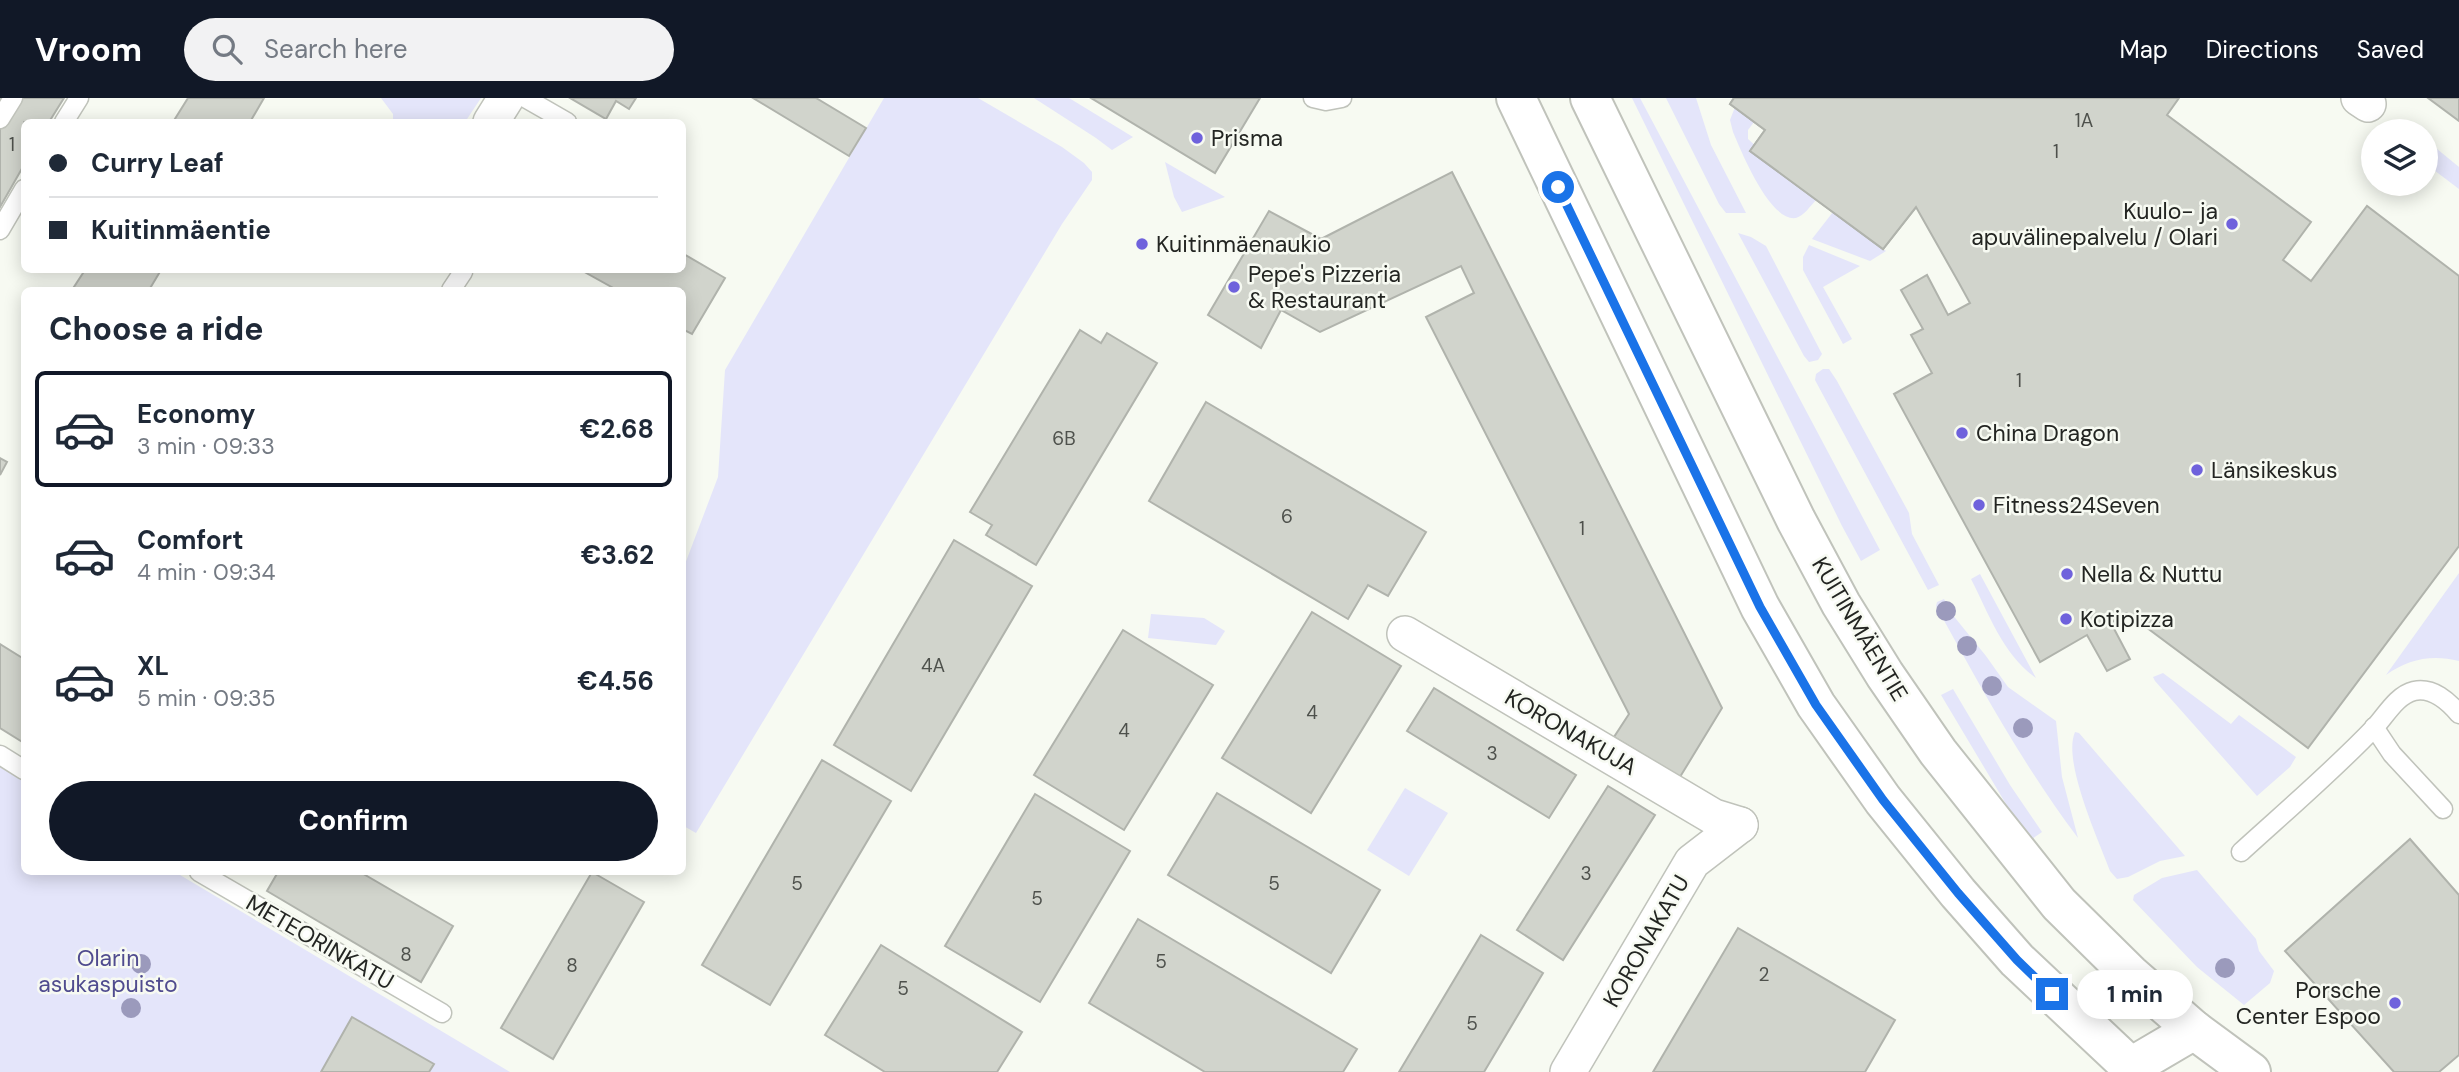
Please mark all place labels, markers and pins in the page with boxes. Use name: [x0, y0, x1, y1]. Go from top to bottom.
place label: Prisma: [1211, 123, 1283, 153]
marker: Prisma: [1189, 130, 1205, 146]
place label: Kuulo- ja apuvälinepalvelu / Olari: [1971, 196, 2218, 252]
marker: Kuulo- ja apuvälinepalvelu / Olari: [2224, 216, 2240, 232]
place label: Kuitinmäenaukio: [1156, 229, 1331, 259]
marker: Kuitinmäenaukio: [1134, 236, 1150, 252]
place label: Pepe's Pizzeria & Restaurant: [1248, 259, 1401, 315]
marker: Pepe's Pizzeria & Restaurant: [1226, 279, 1242, 295]
place label: China Dragon: [1976, 418, 2119, 448]
marker: China Dragon: [1954, 425, 1970, 441]
place label: Länsikeskus: [2211, 455, 2338, 485]
marker: Länsikeskus: [2189, 462, 2205, 478]
place label: Fitness24Seven: [1993, 490, 2160, 520]
marker: Fitness24Seven: [1971, 497, 1987, 513]
place label: Nella & Nuttu: [2081, 559, 2222, 589]
marker: Nella & Nuttu: [2059, 566, 2075, 582]
place label: Kotipizza: [2080, 604, 2174, 634]
marker: Kotipizza: [2058, 611, 2074, 627]
place label: Porsche Center Espoo: [2236, 975, 2381, 1031]
marker: Porsche Center Espoo: [2387, 995, 2403, 1011]

